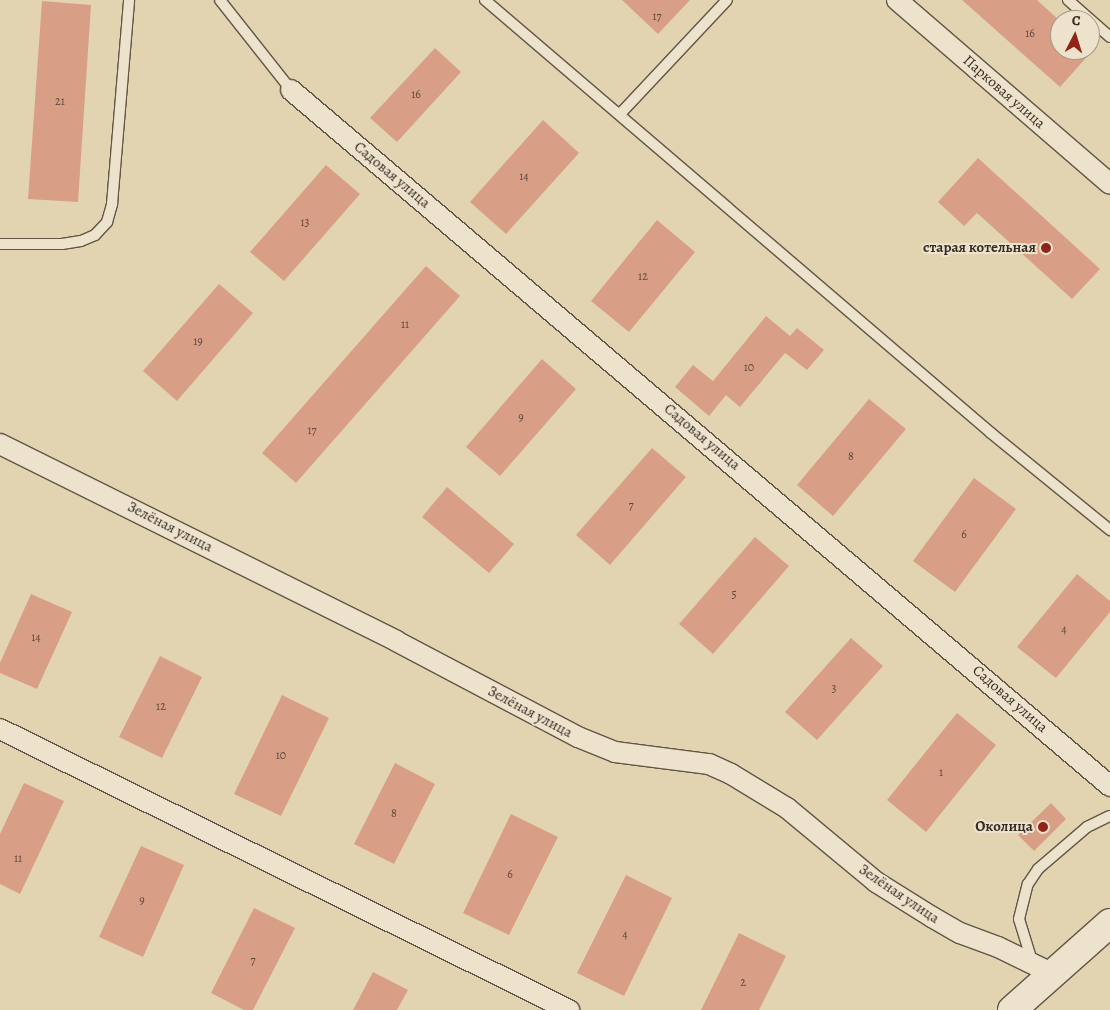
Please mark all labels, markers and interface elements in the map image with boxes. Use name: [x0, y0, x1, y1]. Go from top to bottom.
house number: 17: [652, 10, 662, 24]
north arrow: [1050, 10, 1100, 60]
text: С: [1071, 11, 1081, 30]
house number: 16: [1025, 27, 1035, 41]
street label: Парковая улица: [959, 51, 1049, 133]
house number: 16: [411, 88, 421, 102]
house number: 21: [55, 95, 65, 109]
street label: Садовая улица: [350, 138, 434, 212]
house number: 14: [519, 170, 529, 184]
house number: 13: [300, 216, 310, 230]
place label: старая котельная: [923, 239, 1036, 257]
marker: старая котельная: [1040, 242, 1052, 254]
house number: 12: [638, 270, 648, 284]
house number: 11: [401, 318, 409, 332]
house number: 19: [193, 335, 203, 349]
house number: 10: [744, 361, 754, 375]
street label: Садовая улица: [660, 400, 744, 474]
house number: 9: [518, 411, 524, 425]
house number: 17: [307, 424, 317, 438]
house number: 8: [848, 450, 854, 464]
street label: Зелёная улица: [124, 498, 216, 556]
house number: 7: [628, 499, 634, 513]
house number: 6: [961, 528, 967, 542]
house number: 5: [731, 588, 737, 602]
house number: 4: [1061, 623, 1067, 637]
house number: 14: [31, 631, 41, 645]
street label: Садовая улица: [969, 661, 1051, 737]
street label: Зелёная улица: [485, 682, 575, 742]
house number: 3: [832, 682, 836, 696]
house number: 12: [156, 700, 166, 714]
house number: 10: [276, 749, 286, 763]
house number: 1: [939, 766, 943, 780]
house number: 8: [391, 807, 397, 821]
place label: Околица: [975, 818, 1033, 836]
marker: Околица: [1037, 821, 1049, 833]
house number: 11: [14, 852, 22, 866]
street label: Зелёная улица: [855, 861, 943, 927]
house number: 6: [507, 868, 513, 882]
house number: 9: [139, 894, 145, 908]
house number: 4: [622, 928, 628, 942]
house number: 7: [250, 954, 256, 968]
house number: 2: [740, 976, 746, 990]

